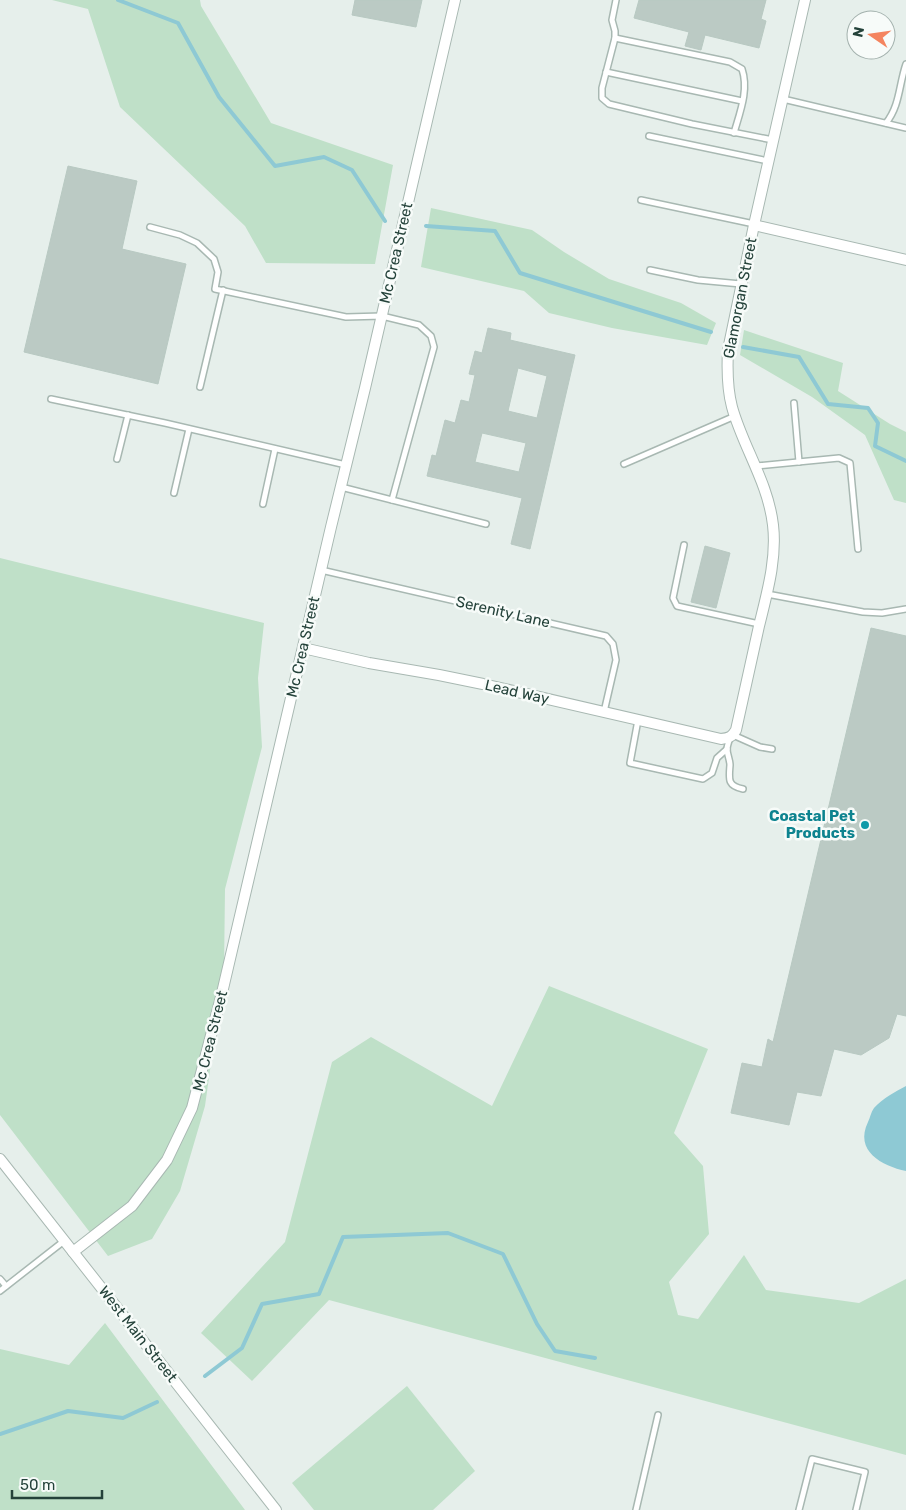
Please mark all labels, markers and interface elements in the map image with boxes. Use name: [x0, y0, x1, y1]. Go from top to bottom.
north arrow: [846, 10, 896, 60]
text: N: [849, 25, 868, 39]
street label: Mc Crea Street: [376, 201, 416, 305]
street label: Glamorgan Street: [719, 236, 761, 360]
street label: Serenity Lane: [454, 592, 552, 632]
street label: Mc Crea Street: [283, 595, 323, 699]
street label: Lead Way: [483, 676, 551, 708]
place label: Coastal Pet Products: [769, 807, 855, 842]
marker: Coastal Pet Products: [859, 819, 871, 831]
street label: Mc Crea Street: [189, 989, 231, 1093]
street label: West Main Street: [95, 1282, 181, 1386]
scale bar: [12, 1468, 102, 1500]
text: 50 m: [20, 1476, 55, 1494]

